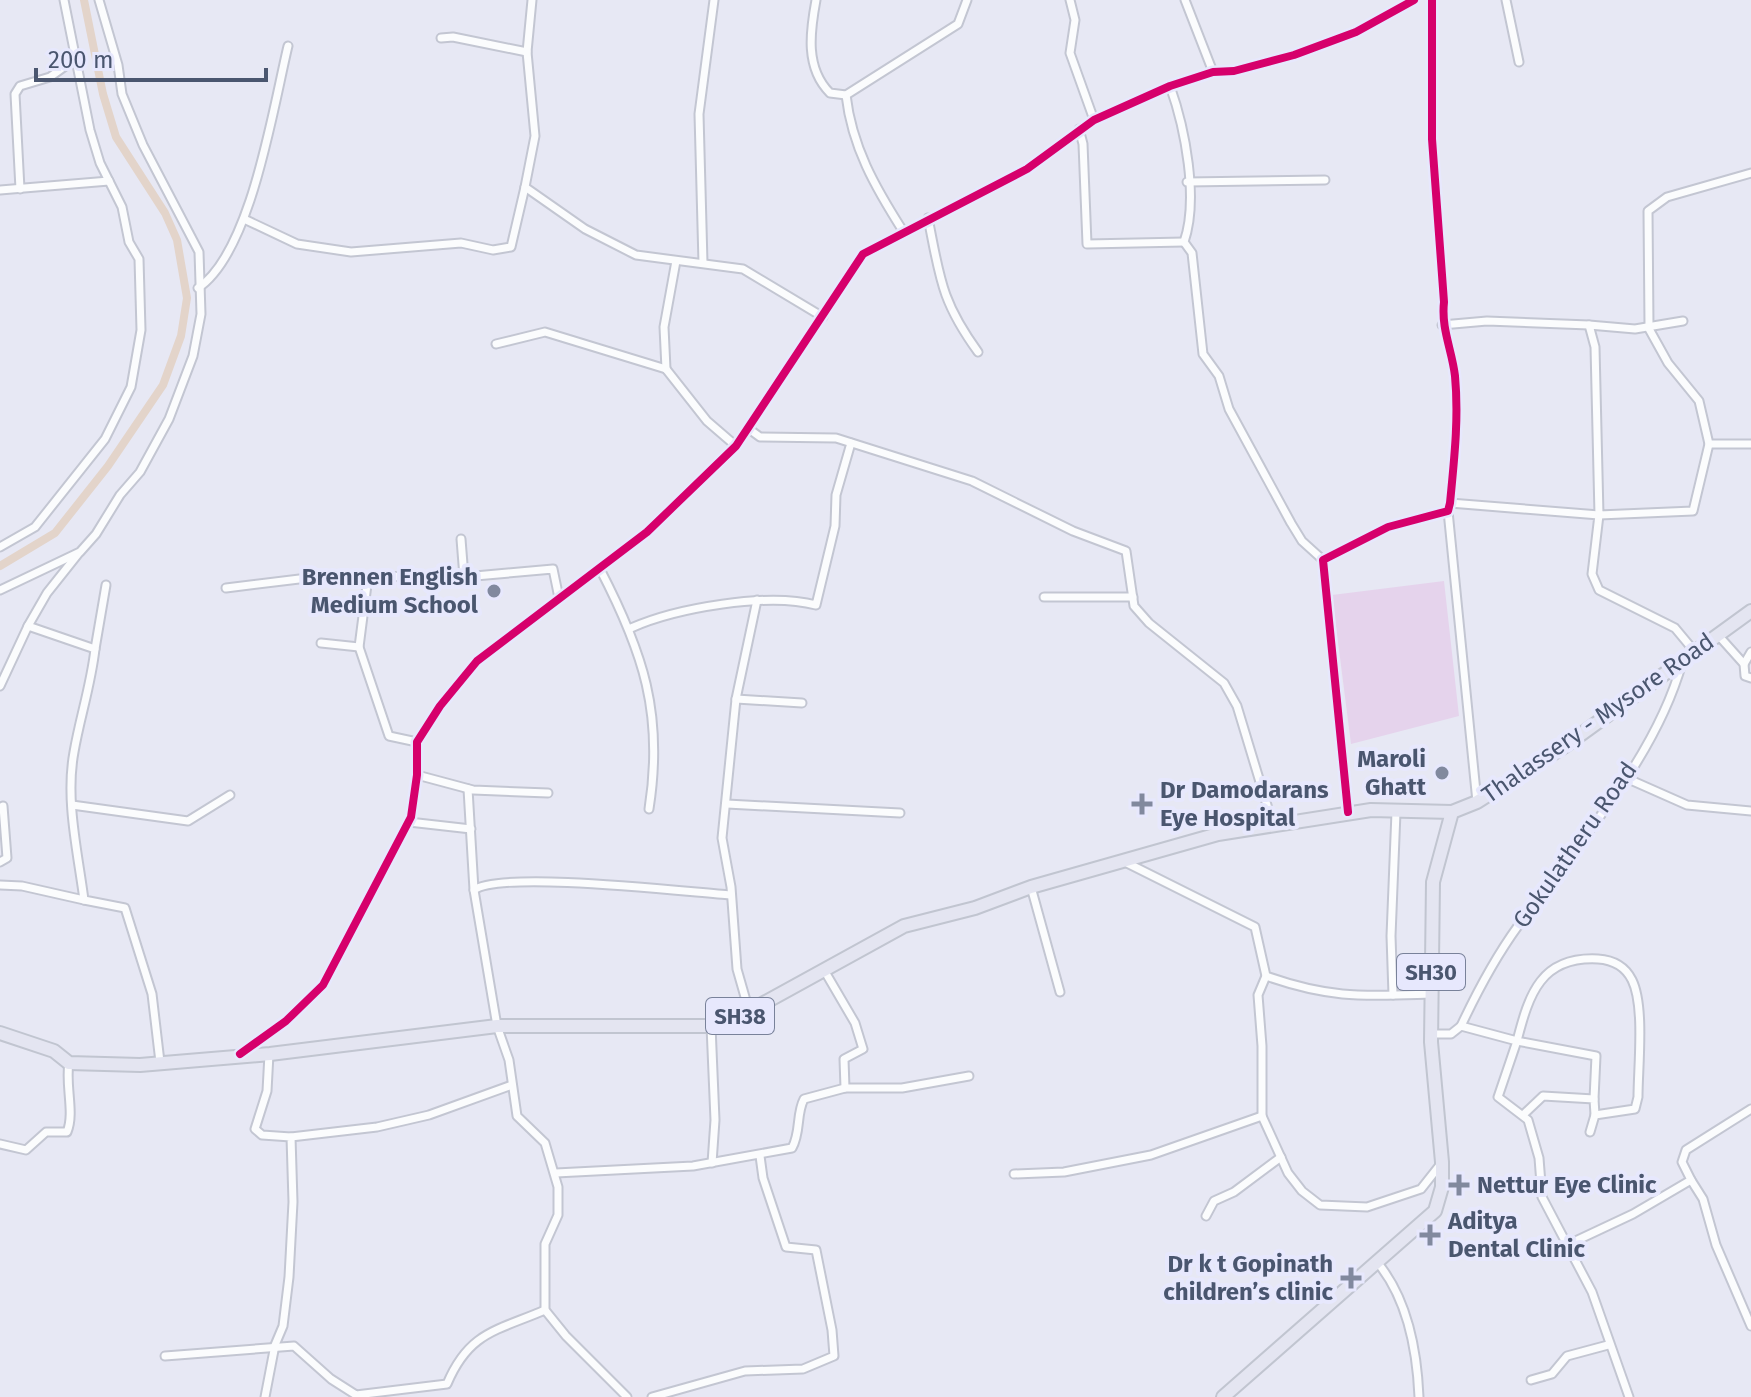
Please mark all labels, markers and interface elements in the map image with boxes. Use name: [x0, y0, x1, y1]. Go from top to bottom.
scale bar: [36, 32, 266, 82]
text: 200 m: [48, 46, 114, 74]
place label: Brennen English Medium School: [302, 563, 479, 619]
marker: Brennen English Medium School: [485, 582, 503, 600]
street label: Thalassery - Mysore Road: [1477, 627, 1719, 809]
place label: Maroli Ghatt: [1357, 745, 1427, 801]
street label: Gokulatheru Road: [1507, 757, 1643, 933]
marker: Maroli Ghatt: [1433, 764, 1451, 782]
place label: Dr Damodarans Eye Hospital: [1160, 776, 1329, 832]
marker: Dr Damodarans Eye Hospital: [1131, 793, 1153, 815]
road number: SH30: [1397, 954, 1465, 990]
road number: SH38: [706, 998, 774, 1034]
place label: Nettur Eye Clinic: [1477, 1171, 1657, 1199]
marker: Nettur Eye Clinic: [1448, 1174, 1470, 1196]
place label: Aditya Dental Clinic: [1447, 1207, 1585, 1263]
marker: Aditya Dental Clinic: [1419, 1224, 1441, 1246]
place label: Dr k t Gopinath children’s clinic: [1163, 1250, 1334, 1306]
marker: Dr k t Gopinath children’s clinic: [1340, 1267, 1362, 1289]

